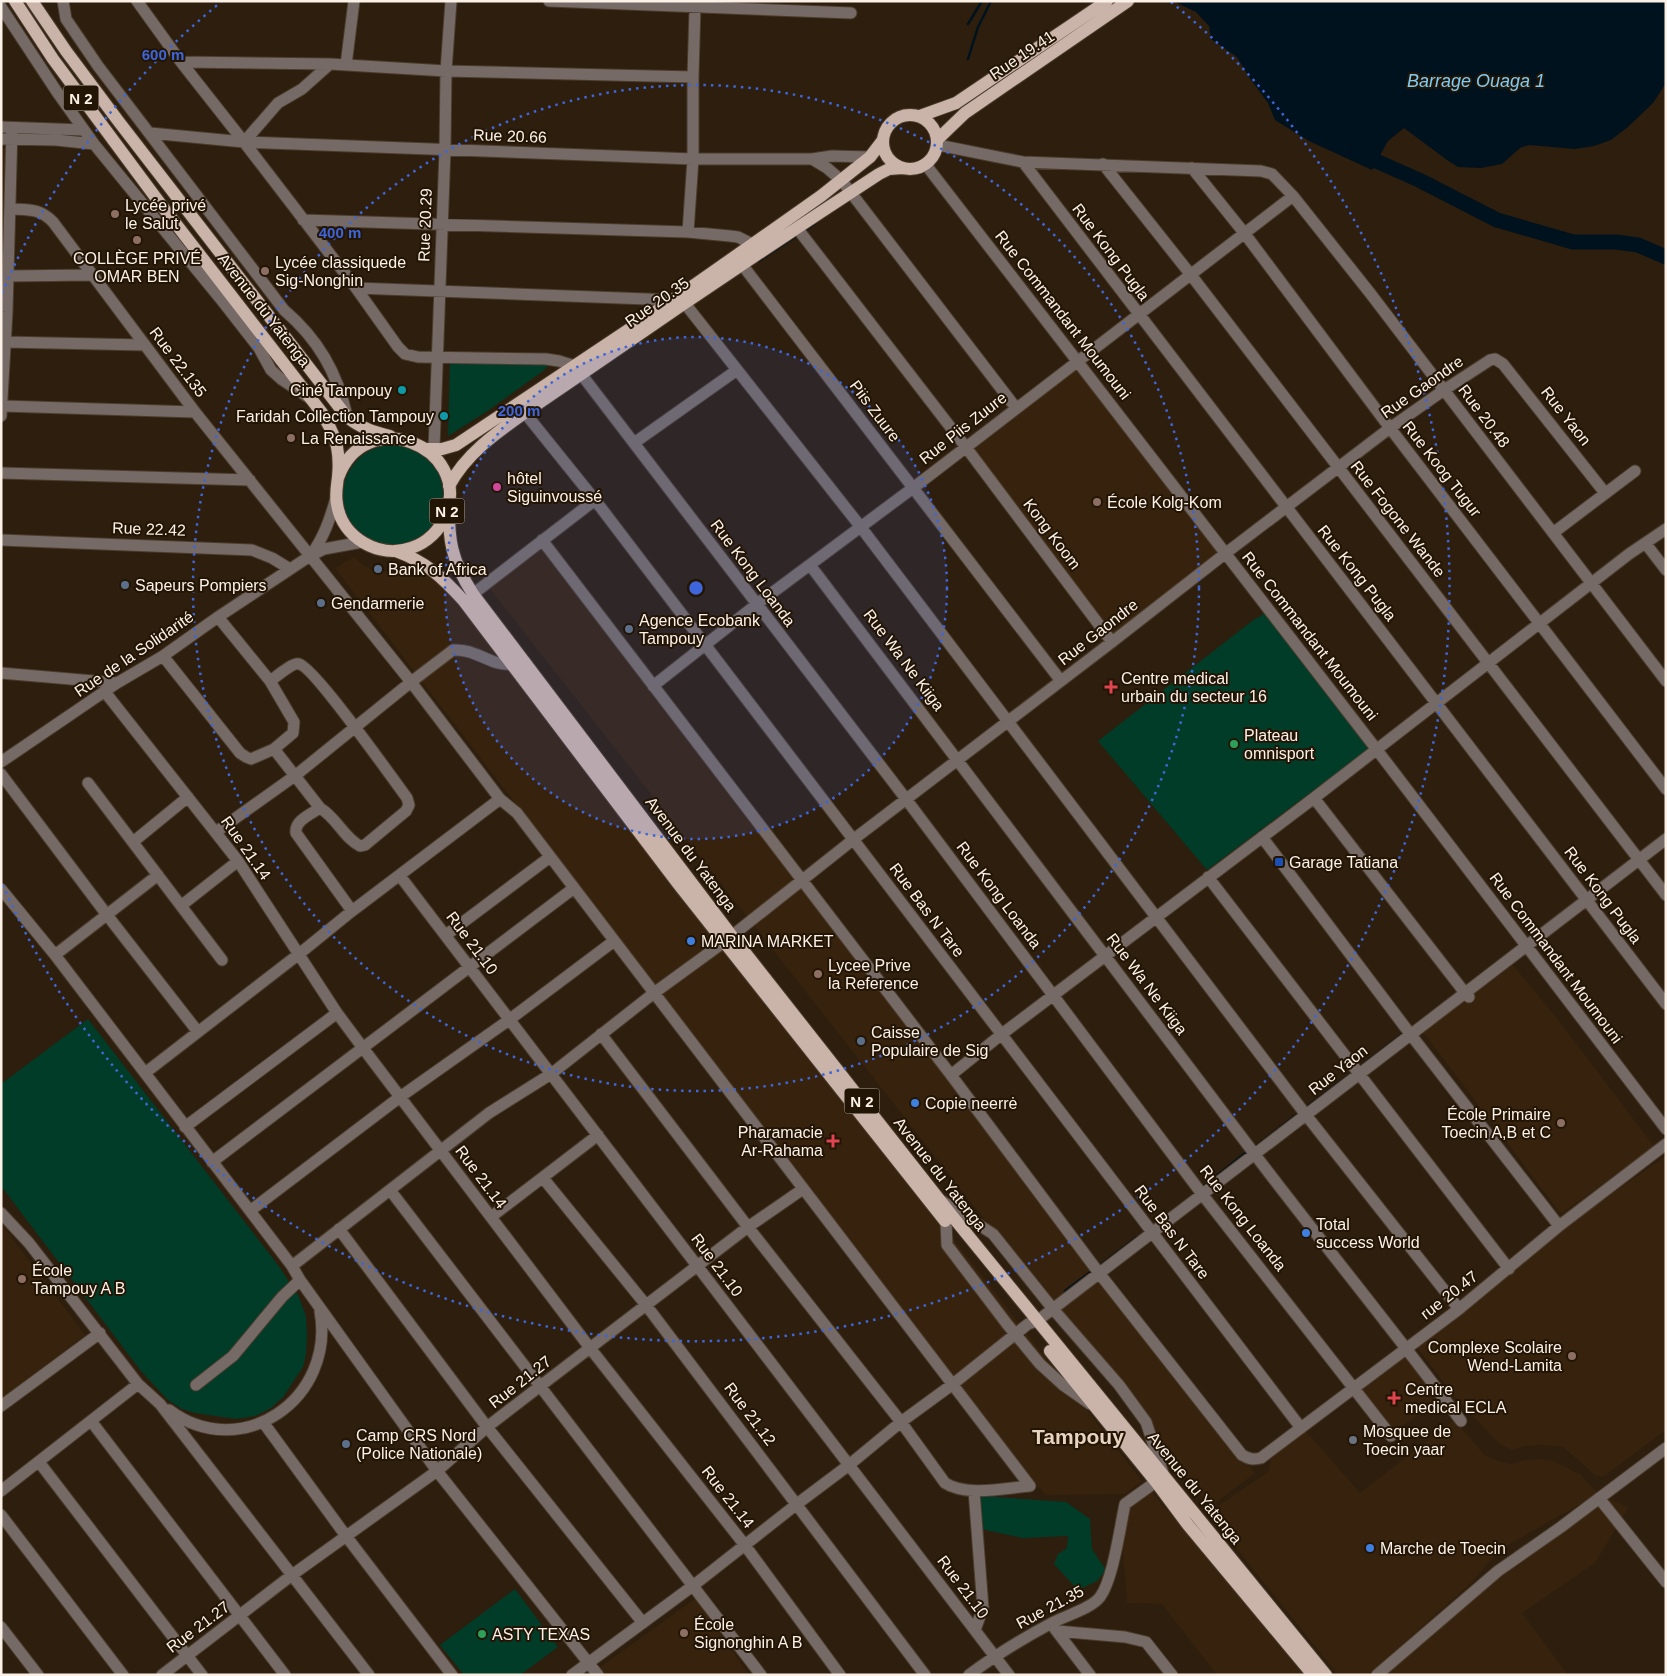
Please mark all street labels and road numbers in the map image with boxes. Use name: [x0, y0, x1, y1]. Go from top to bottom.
street label: Rue 19.41: [987, 27, 1057, 83]
road number: N 2: [64, 86, 98, 110]
street label: Rue 20.66: [473, 126, 547, 146]
street label: Rue 20.29: [415, 188, 435, 262]
street label: Rue Kong Pugla: [1069, 200, 1153, 304]
street label: Rue Commandant Moumouni: [992, 227, 1134, 403]
street label: Avenue du Yatenga: [215, 250, 313, 370]
street label: Rue 20.35: [622, 274, 692, 330]
street label: Rue 22.135: [146, 324, 210, 400]
street label: Rue Gaondre: [1378, 352, 1466, 422]
street label: Piis Zuure: [847, 377, 904, 445]
street label: Rue 20.48: [1455, 381, 1513, 451]
street label: Rue Yaon: [1538, 383, 1594, 449]
street label: Rue Piis Zuure: [916, 389, 1010, 467]
street label: Rue Koog Tugur: [1399, 418, 1485, 521]
street label: Rue Fogone Wande: [1347, 458, 1449, 581]
street label: Kong Koom: [1020, 495, 1084, 573]
road number: N 2: [430, 498, 464, 524]
street label: Rue Kong Loanda: [707, 516, 799, 630]
street label: Rue 22.42: [112, 519, 186, 539]
street label: Rue Kong Pugla: [1314, 522, 1400, 624]
street label: Rue Commandant Moumouni: [1239, 548, 1381, 724]
street label: Rue Gaondre: [1055, 596, 1141, 668]
street label: Rue Wa Ne Kiiga: [860, 606, 948, 714]
street label: Rue de la Solidarité: [71, 608, 197, 700]
street label: Avenue du Yatenga: [642, 793, 740, 915]
street label: Rue 21.14: [218, 813, 274, 883]
street label: Rue Kong Loanda: [953, 838, 1045, 952]
street label: Rue Kong Pugla: [1561, 843, 1645, 947]
street label: Rue Bas N Tare: [886, 860, 968, 960]
street label: Rue Commandant Moumouni: [1486, 869, 1626, 1047]
street label: Rue 21.10: [443, 908, 501, 978]
street label: Rue Wa Ne Kiiga: [1103, 930, 1191, 1038]
street label: Rue Yaon: [1305, 1042, 1371, 1098]
road number: N 2: [844, 1088, 880, 1114]
street label: Avenue du Yatenga: [891, 1114, 989, 1234]
street label: Rue 21.14: [452, 1142, 510, 1212]
street label: Rue Kong Loanda: [1197, 1162, 1289, 1274]
street label: Rue Bas N Tare: [1131, 1182, 1213, 1282]
street label: Rue 21.10: [688, 1230, 746, 1300]
street label: rue 20.47: [1417, 1267, 1481, 1323]
street label: Rue 21.27: [486, 1353, 554, 1411]
street label: Rue 21.12: [721, 1379, 779, 1449]
street label: Avenue du Yatenga: [1145, 1429, 1245, 1547]
street label: Rue 21.14: [699, 1463, 757, 1531]
street label: Rue 21.10: [934, 1552, 992, 1622]
street label: Rue 21.35: [1013, 1582, 1087, 1632]
street label: Rue 21.27: [163, 1598, 233, 1656]

